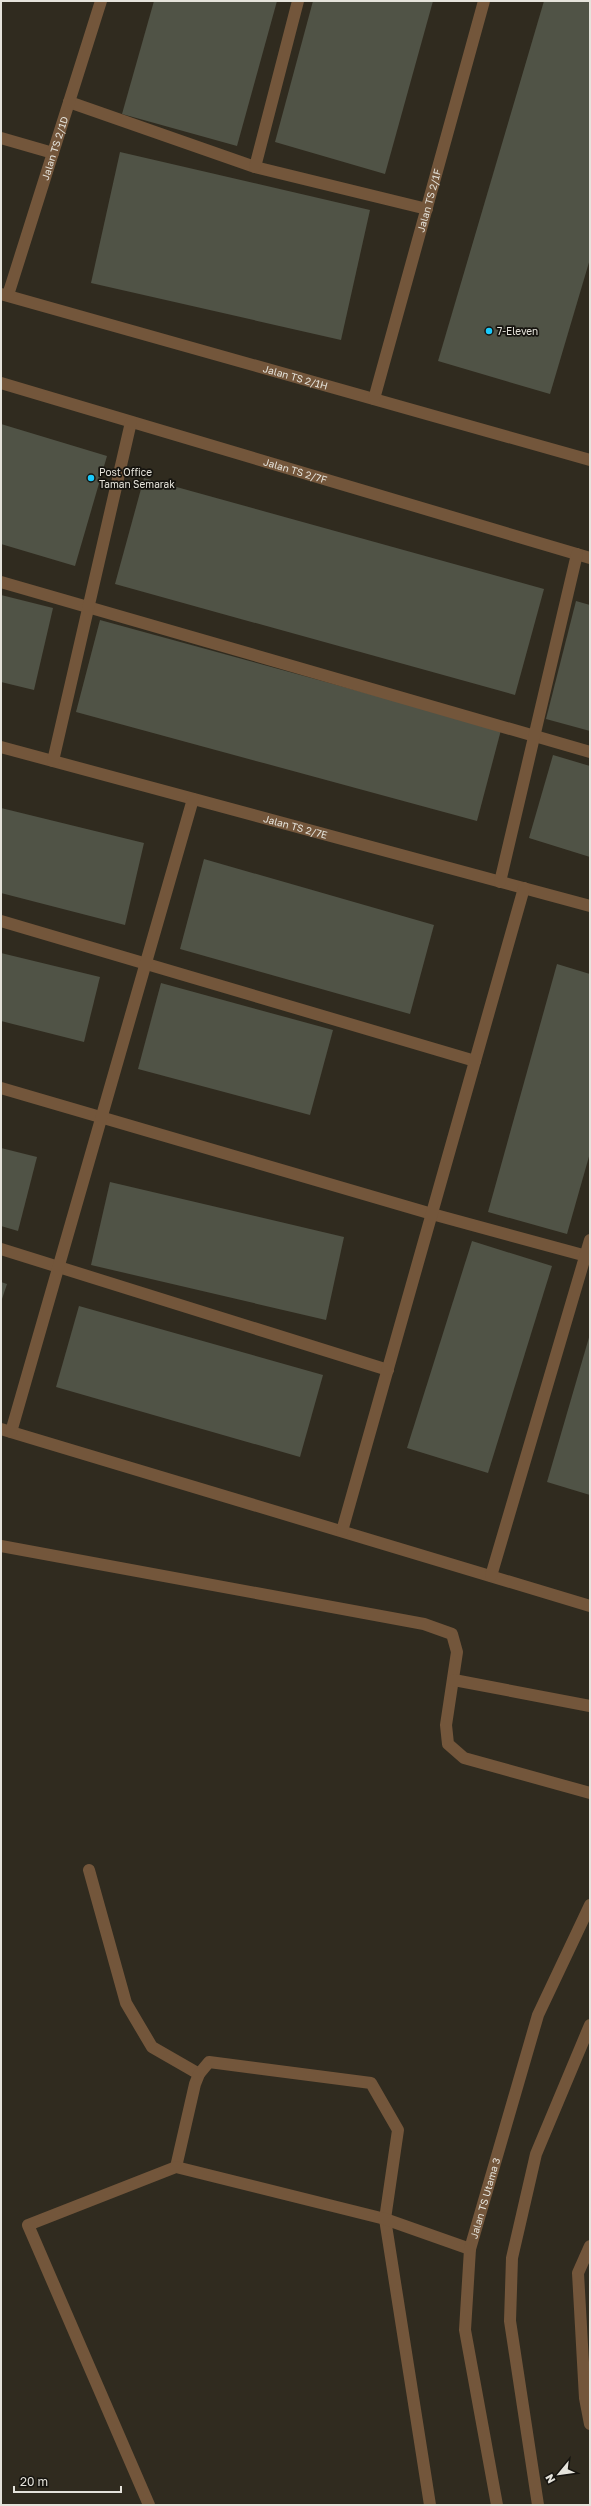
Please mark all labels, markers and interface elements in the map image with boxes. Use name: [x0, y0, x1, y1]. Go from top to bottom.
street label: Jalan TS 2/1D: [39, 115, 70, 182]
street label: Jalan TS 2/1F: [414, 167, 443, 233]
place label: 7-Eleven: [497, 325, 538, 337]
marker: 7-Eleven: [484, 326, 494, 336]
street label: Jalan TS 2/1H: [262, 362, 329, 392]
street label: Jalan TS 2/7F: [262, 455, 329, 486]
place label: Post Office Taman Semarak: [99, 466, 175, 490]
marker: Post Office Taman Semarak: [86, 473, 96, 483]
street label: Jalan TS 2/7E: [262, 812, 329, 841]
street label: Jalan TS Utama 3: [467, 2156, 502, 2240]
north arrow: [539, 2454, 579, 2494]
scale bar: [14, 2468, 121, 2494]
text: N: [542, 2472, 558, 2486]
text: 20 m: [20, 2474, 48, 2489]

